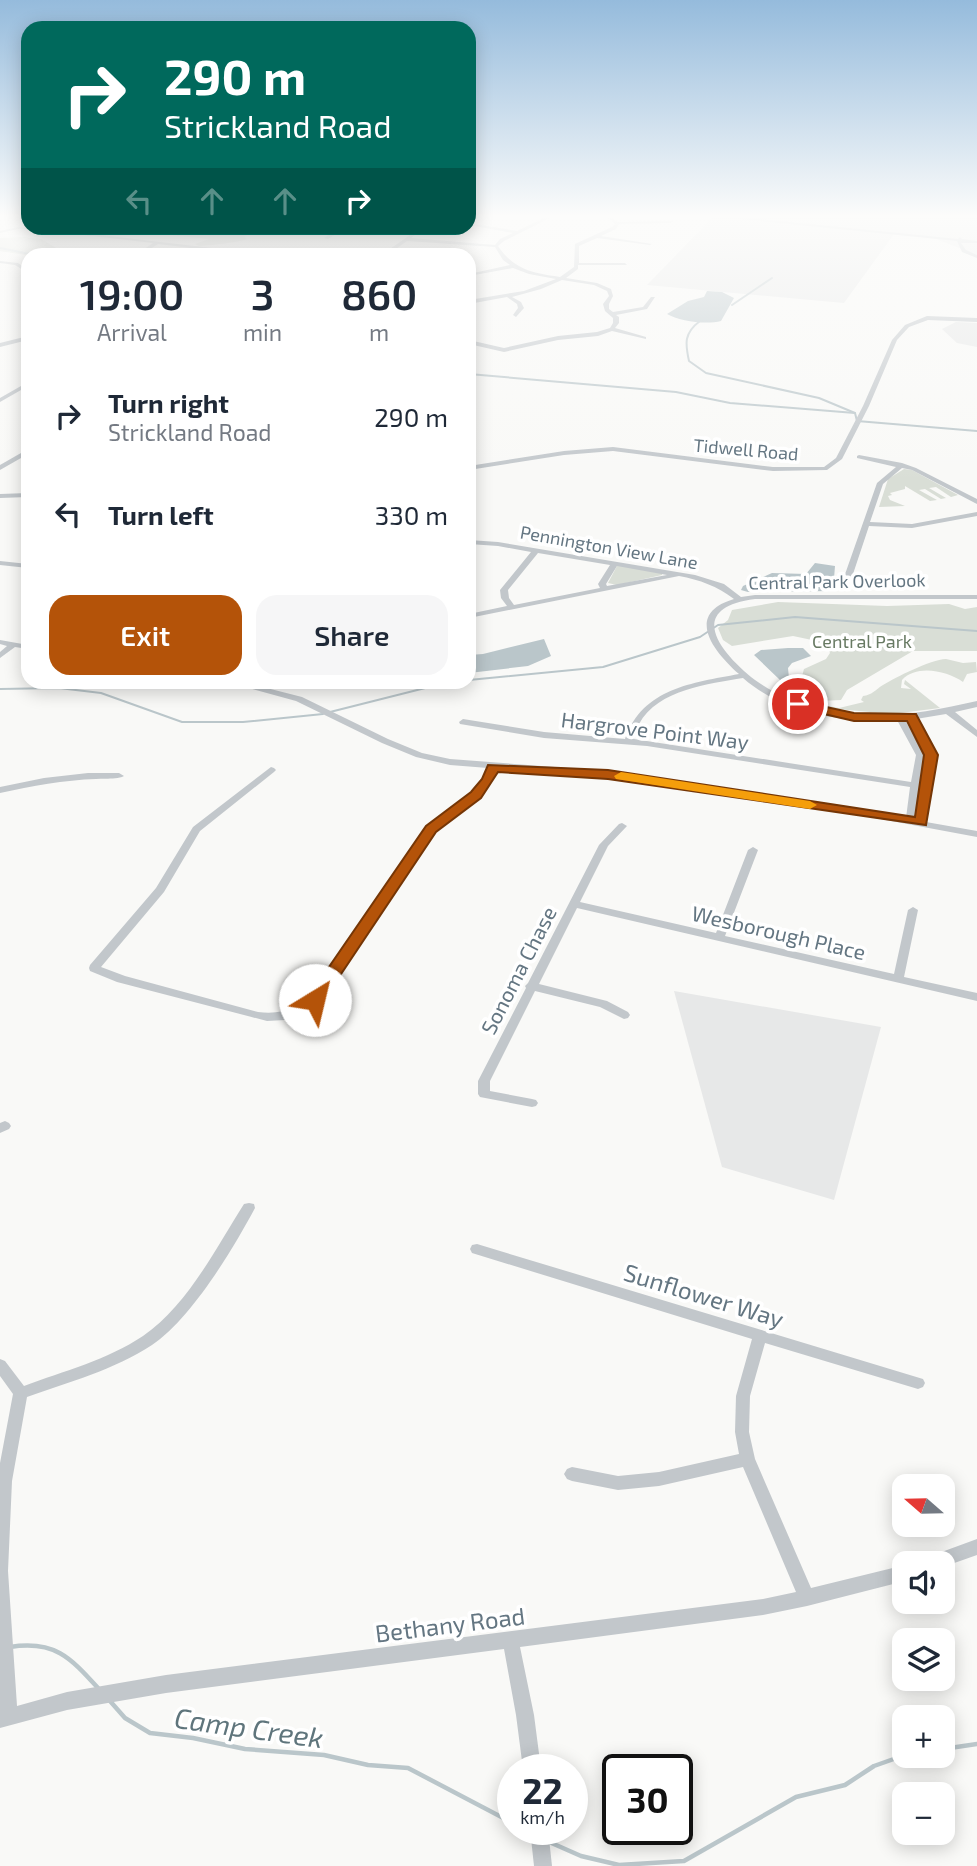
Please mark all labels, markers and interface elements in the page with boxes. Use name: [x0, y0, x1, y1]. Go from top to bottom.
text: 290 m: [164, 46, 306, 105]
icon: right: [49, 49, 140, 140]
text: Strickland Road: [164, 106, 392, 144]
icon: left: [120, 182, 158, 220]
icon: ahead: [193, 182, 231, 220]
icon: ahead: [266, 182, 304, 220]
icon: right: [339, 182, 377, 220]
text: 19:00: [80, 268, 184, 318]
text: 3: [251, 268, 274, 318]
text: 860: [341, 268, 417, 318]
text: Arrival: [97, 318, 167, 346]
text: min: [243, 318, 282, 346]
text: m: [369, 318, 389, 346]
text: Turn right: [108, 387, 229, 418]
icon: right: [49, 397, 87, 435]
text: 290 m: [374, 401, 448, 432]
text: Strickland Road: [108, 418, 272, 446]
street label: Tidwell Road: [693, 433, 799, 465]
icon: left: [49, 495, 87, 533]
text: Turn left: [108, 499, 214, 530]
text: 330 m: [375, 499, 448, 530]
street label: Pennington View Lane: [518, 521, 700, 573]
street label: Central Park Overlook: [748, 568, 926, 594]
button: Exit: [49, 595, 242, 675]
button: Share: [256, 595, 448, 675]
park label: Central Park: [812, 630, 912, 652]
pin: [768, 674, 828, 734]
icon: arrive: [779, 685, 817, 723]
street label: Hargrove Point Way: [560, 706, 750, 754]
street label: Wesborough Place: [690, 900, 868, 964]
street label: Sonoma Chase: [475, 902, 561, 1038]
position arrow: [278, 963, 352, 1037]
street label: Sunflower Way: [620, 1257, 788, 1333]
north arrow: [892, 1474, 956, 1536]
map controls: [892, 1474, 955, 1845]
button: sound: [892, 1551, 955, 1614]
street label: Bethany Road: [373, 1600, 527, 1648]
button: layers: [892, 1628, 955, 1691]
water label: Camp Creek: [172, 1700, 326, 1754]
button: +: [892, 1705, 955, 1768]
speed limit sign: 30: [602, 1754, 693, 1845]
text: 22: [522, 1769, 563, 1811]
button: −: [892, 1782, 955, 1845]
text: km/h: [520, 1806, 565, 1828]

